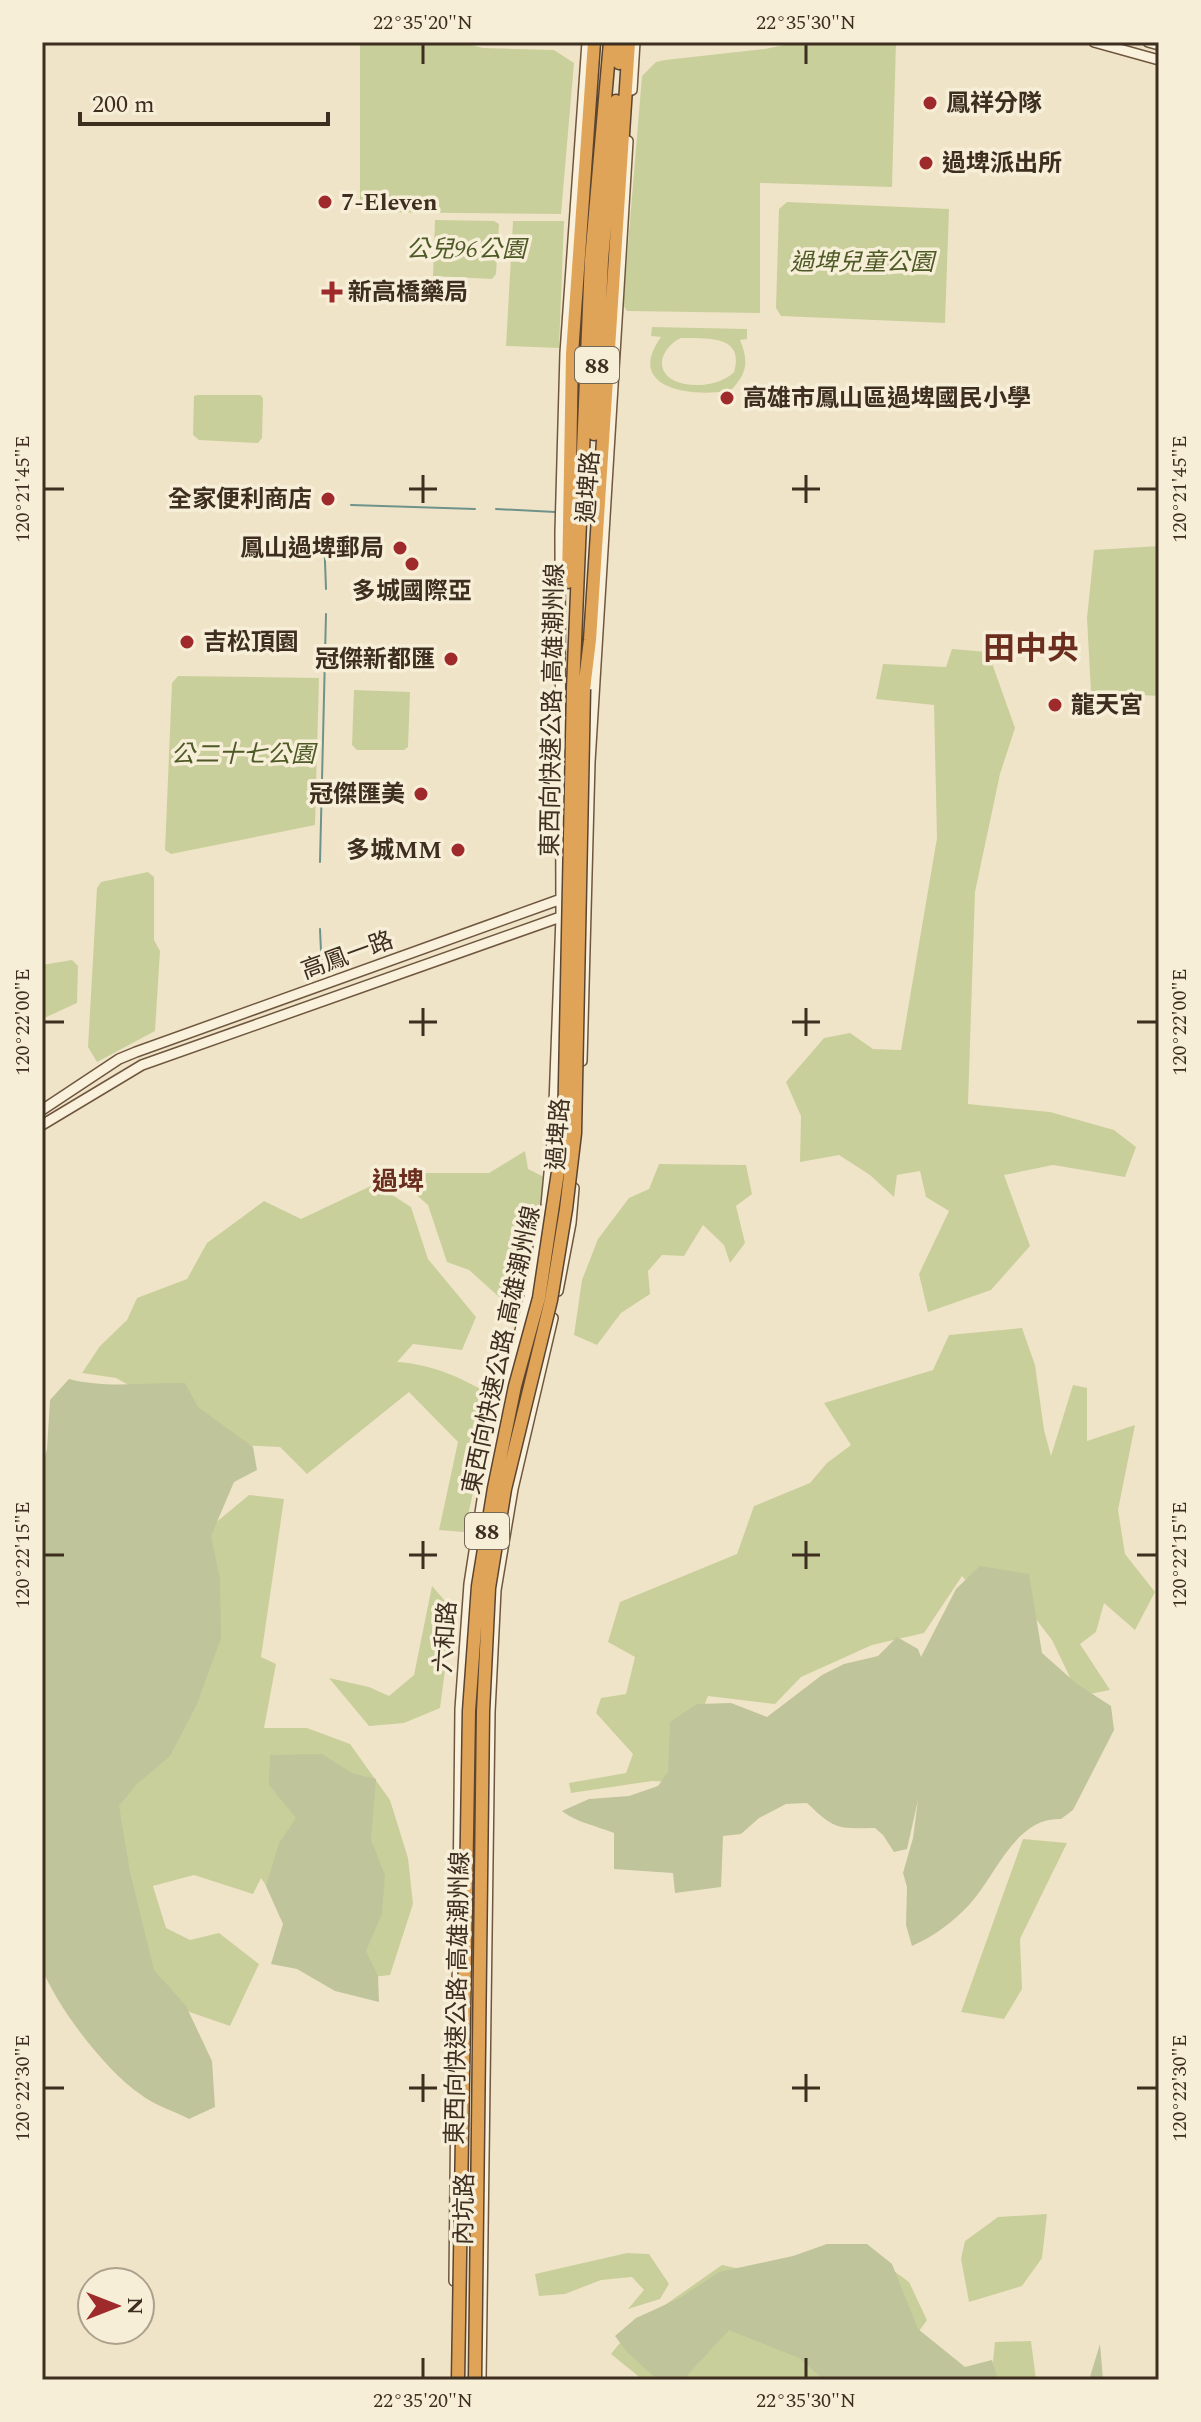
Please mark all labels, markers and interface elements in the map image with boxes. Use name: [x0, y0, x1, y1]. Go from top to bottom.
text: 22°35'20"N: [373, 8, 473, 38]
text: 22°35'30"N: [756, 8, 856, 38]
scale bar: [80, 76, 328, 126]
place label: 鳳祥分隊: [946, 86, 1042, 122]
text: 200 m: [92, 87, 155, 123]
marker: 鳳祥分隊: [921, 94, 939, 112]
place label: 過埤派出所: [942, 146, 1062, 182]
marker: 過埤派出所: [917, 154, 935, 172]
place label: 7-Eleven: [341, 185, 438, 221]
marker: 7-Eleven: [316, 193, 334, 211]
park label: 公兒96公園: [406, 232, 529, 268]
park label: 過埤兒童公園: [790, 245, 937, 281]
place label: 新高橋藥局: [348, 275, 468, 311]
marker: 新高橋藥局: [323, 283, 341, 301]
road number: 88: [575, 347, 619, 383]
place label: 高雄市鳳山區過埤國民小學: [743, 381, 1031, 417]
marker: 高雄市鳳山區過埤國民小學: [718, 389, 736, 407]
text: 120°21'45"E: [8, 435, 38, 543]
text: 120°21'45"E: [1165, 435, 1195, 543]
street label: 過埤路: [569, 450, 609, 524]
place label: 全家便利商店: [168, 482, 312, 518]
marker: 全家便利商店: [319, 490, 337, 508]
place label: 鳳山過埤郵局: [240, 531, 384, 567]
marker: 鳳山過埤郵局: [391, 539, 409, 557]
marker: 多城國際亞: [403, 555, 421, 573]
street label: 東西向快速公路 高雄潮州線: [532, 563, 574, 857]
place label: 多城國際亞: [352, 574, 472, 610]
place label: 吉松頂園: [203, 625, 299, 661]
district label: 田中央: [983, 625, 1079, 674]
marker: 吉松頂園: [178, 633, 196, 651]
place label: 冠傑新都匯: [315, 642, 435, 678]
marker: 冠傑新都匯: [442, 650, 460, 668]
place label: 龍天宮: [1071, 688, 1143, 724]
marker: 龍天宮: [1046, 696, 1064, 714]
park label: 公二十七公園: [171, 737, 318, 773]
place label: 冠傑匯美: [309, 777, 405, 813]
marker: 冠傑匯美: [412, 785, 430, 803]
place label: 多城MM: [346, 833, 442, 869]
marker: 多城MM: [449, 841, 467, 859]
street label: 高鳳一路: [296, 923, 399, 989]
text: 120°22'00"E: [8, 968, 38, 1076]
text: 120°22'00"E: [1165, 968, 1195, 1076]
street label: 過埤路: [539, 1097, 579, 1171]
district label: 過埤: [372, 1162, 424, 1202]
street label: 東西向快速公路 高雄潮州線: [454, 1203, 550, 1498]
text: 120°22'15"E: [8, 1501, 38, 1609]
text: 120°22'15"E: [1165, 1501, 1195, 1609]
road number: 88: [465, 1513, 509, 1549]
street label: 六和路: [426, 1600, 466, 1674]
street label: 東西向快速公路 高雄潮州線: [437, 1851, 479, 2145]
text: 120°22'30"E: [8, 2034, 38, 2142]
text: 120°22'30"E: [1165, 2034, 1195, 2142]
street label: 內坑路: [446, 2173, 484, 2245]
north arrow: [76, 2266, 156, 2346]
text: N: [118, 2297, 151, 2315]
text: 22°35'20"N: [373, 2386, 473, 2416]
text: 22°35'30"N: [756, 2386, 856, 2416]

